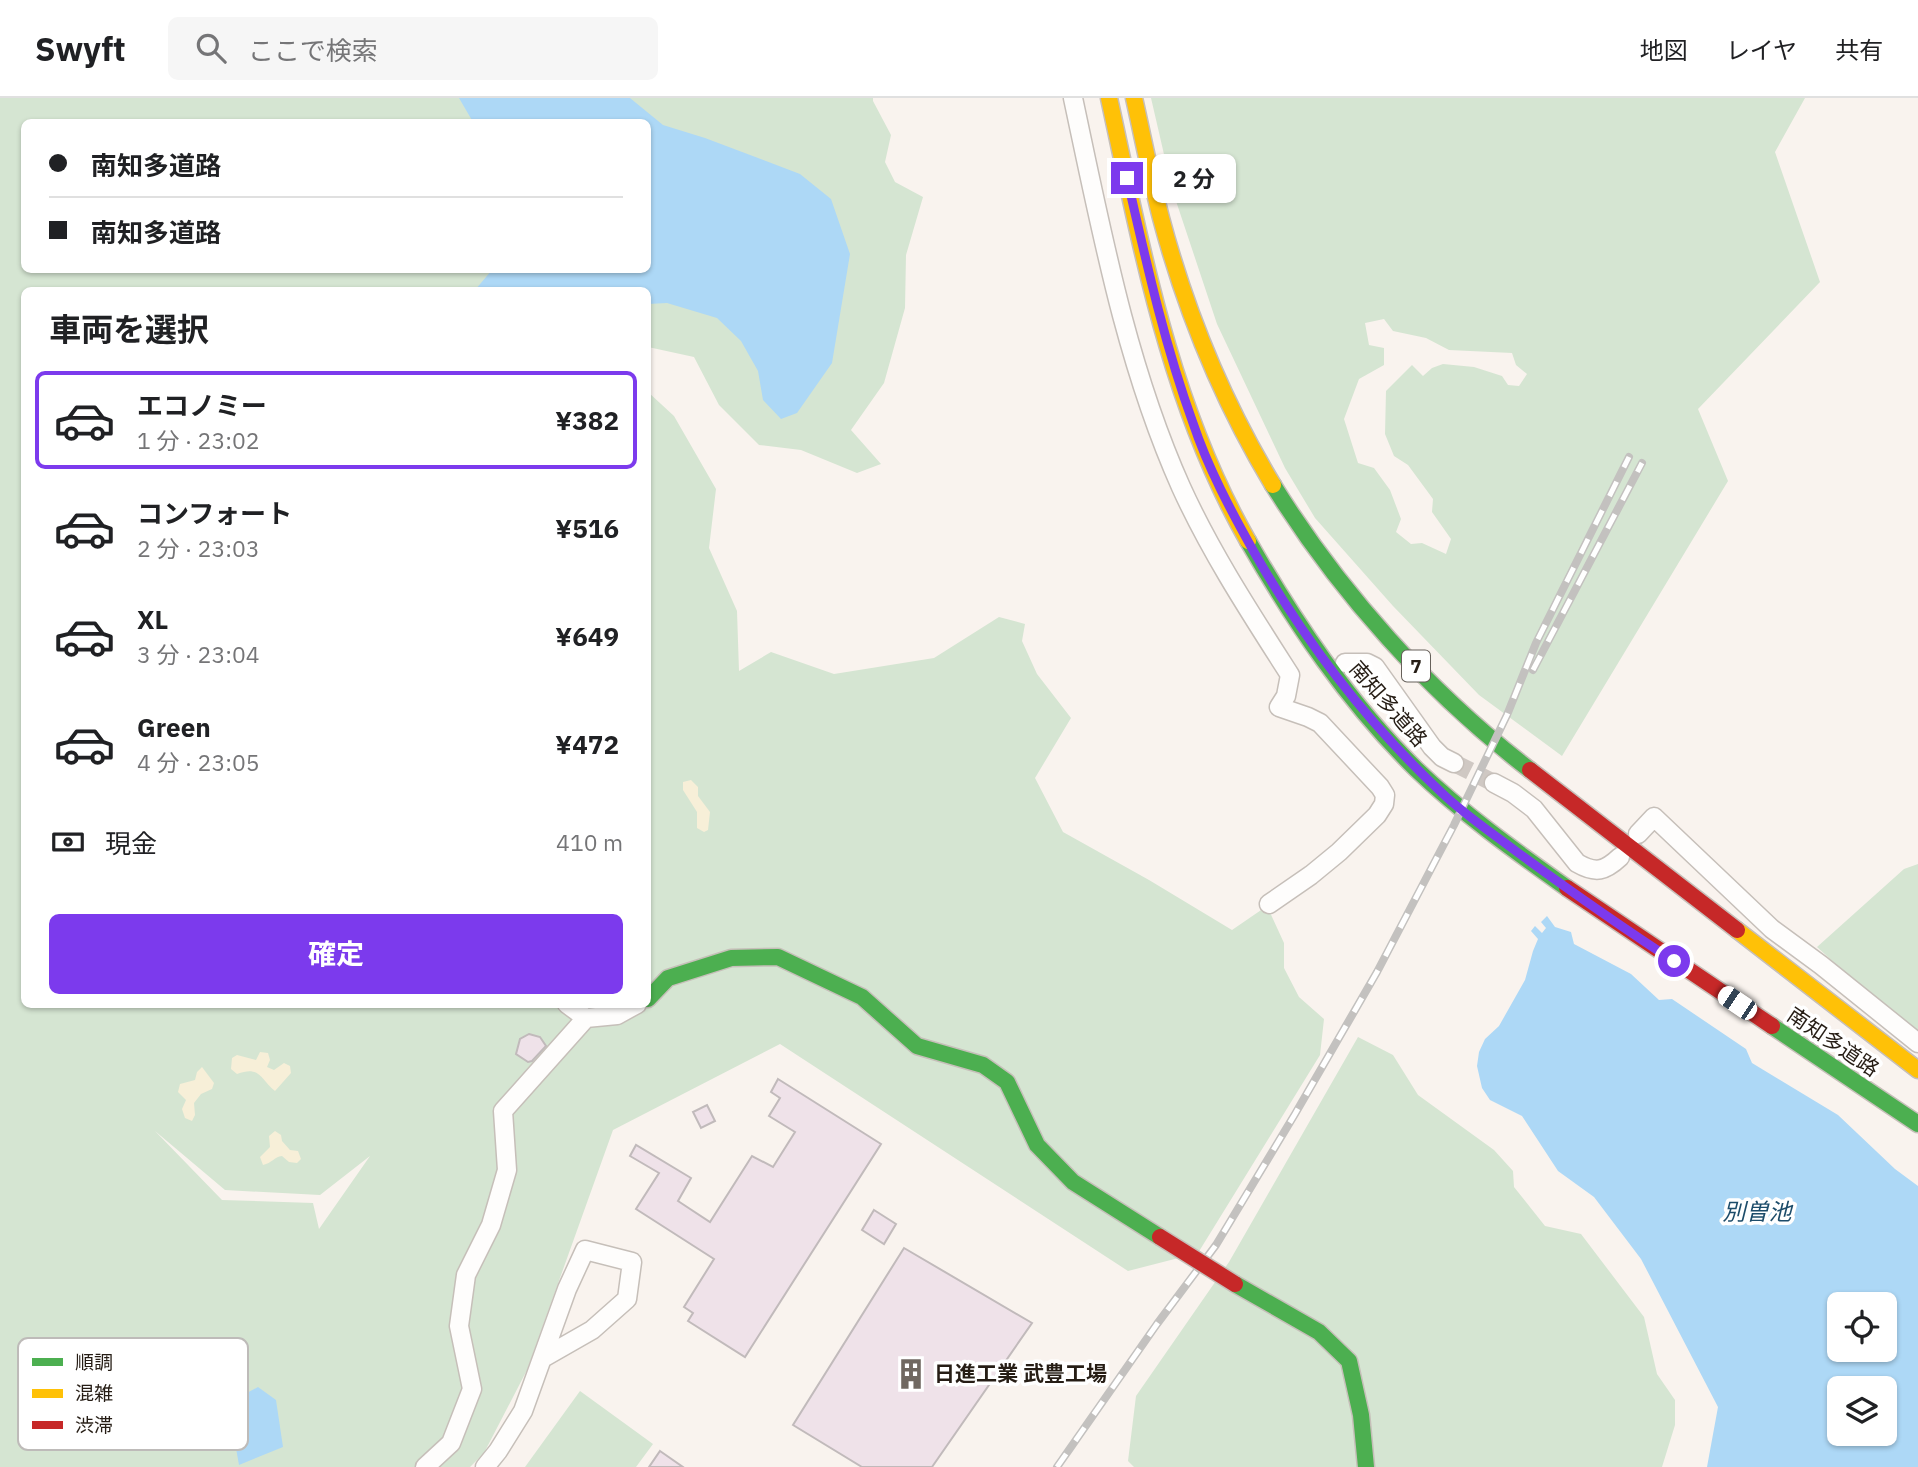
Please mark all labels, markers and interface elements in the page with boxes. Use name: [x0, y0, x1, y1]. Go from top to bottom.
search box: [168, 17, 658, 80]
text: Swyft: [35, 27, 126, 70]
icon: search: [192, 29, 230, 67]
text: ここで検索: [248, 33, 378, 67]
text: 地図: [1640, 34, 1688, 66]
text: レイヤ: [1726, 34, 1797, 66]
text: 共有: [1835, 34, 1883, 66]
text: 南知多道路: [91, 148, 221, 182]
callout: 2 分: [1152, 154, 1236, 202]
route end: [1111, 162, 1143, 194]
text: 2 分: [1173, 163, 1215, 193]
text: 南知多道路: [91, 215, 221, 249]
text: 車両を選択: [49, 308, 209, 350]
text: エコノミー: [137, 388, 267, 422]
icon: car: [53, 389, 116, 452]
text: ¥382: [555, 403, 619, 437]
text: 1 分 · 23:02: [137, 425, 260, 455]
text: コンフォート: [137, 496, 292, 530]
icon: car: [53, 497, 116, 560]
text: ¥516: [555, 511, 619, 545]
text: 2 分 · 23:03: [137, 533, 260, 563]
text: XL: [137, 602, 168, 636]
icon: car: [53, 605, 116, 668]
text: ¥649: [555, 619, 619, 653]
text: 3 分 · 23:04: [137, 639, 260, 669]
road number: 7: [1402, 650, 1430, 681]
street label: 南知多道路: [1344, 655, 1434, 752]
text: Green: [137, 710, 211, 744]
icon: car: [53, 713, 116, 776]
text: ¥472: [555, 727, 619, 761]
text: 4 分 · 23:05: [137, 747, 260, 777]
icon: cash: [49, 823, 87, 861]
text: 現金: [105, 826, 157, 860]
text: 410 m: [556, 827, 623, 857]
button: 確定: [49, 914, 623, 994]
route start: [1658, 945, 1690, 977]
car: [1714, 983, 1761, 1023]
street label: 南知多道路: [1782, 1000, 1885, 1082]
water label: 別曽池: [1723, 1196, 1794, 1226]
map controls: [1827, 1292, 1897, 1446]
button: locate: [1827, 1292, 1897, 1362]
legend: [18, 1338, 248, 1450]
text: 順調: [75, 1350, 113, 1374]
building icon: 日進工業 武豊工場: [894, 1357, 928, 1391]
place label: 日進工業 武豊工場: [934, 1359, 1107, 1387]
button: layers: [1827, 1376, 1897, 1446]
text: 混雑: [75, 1381, 113, 1405]
text: 渋滞: [75, 1413, 113, 1437]

